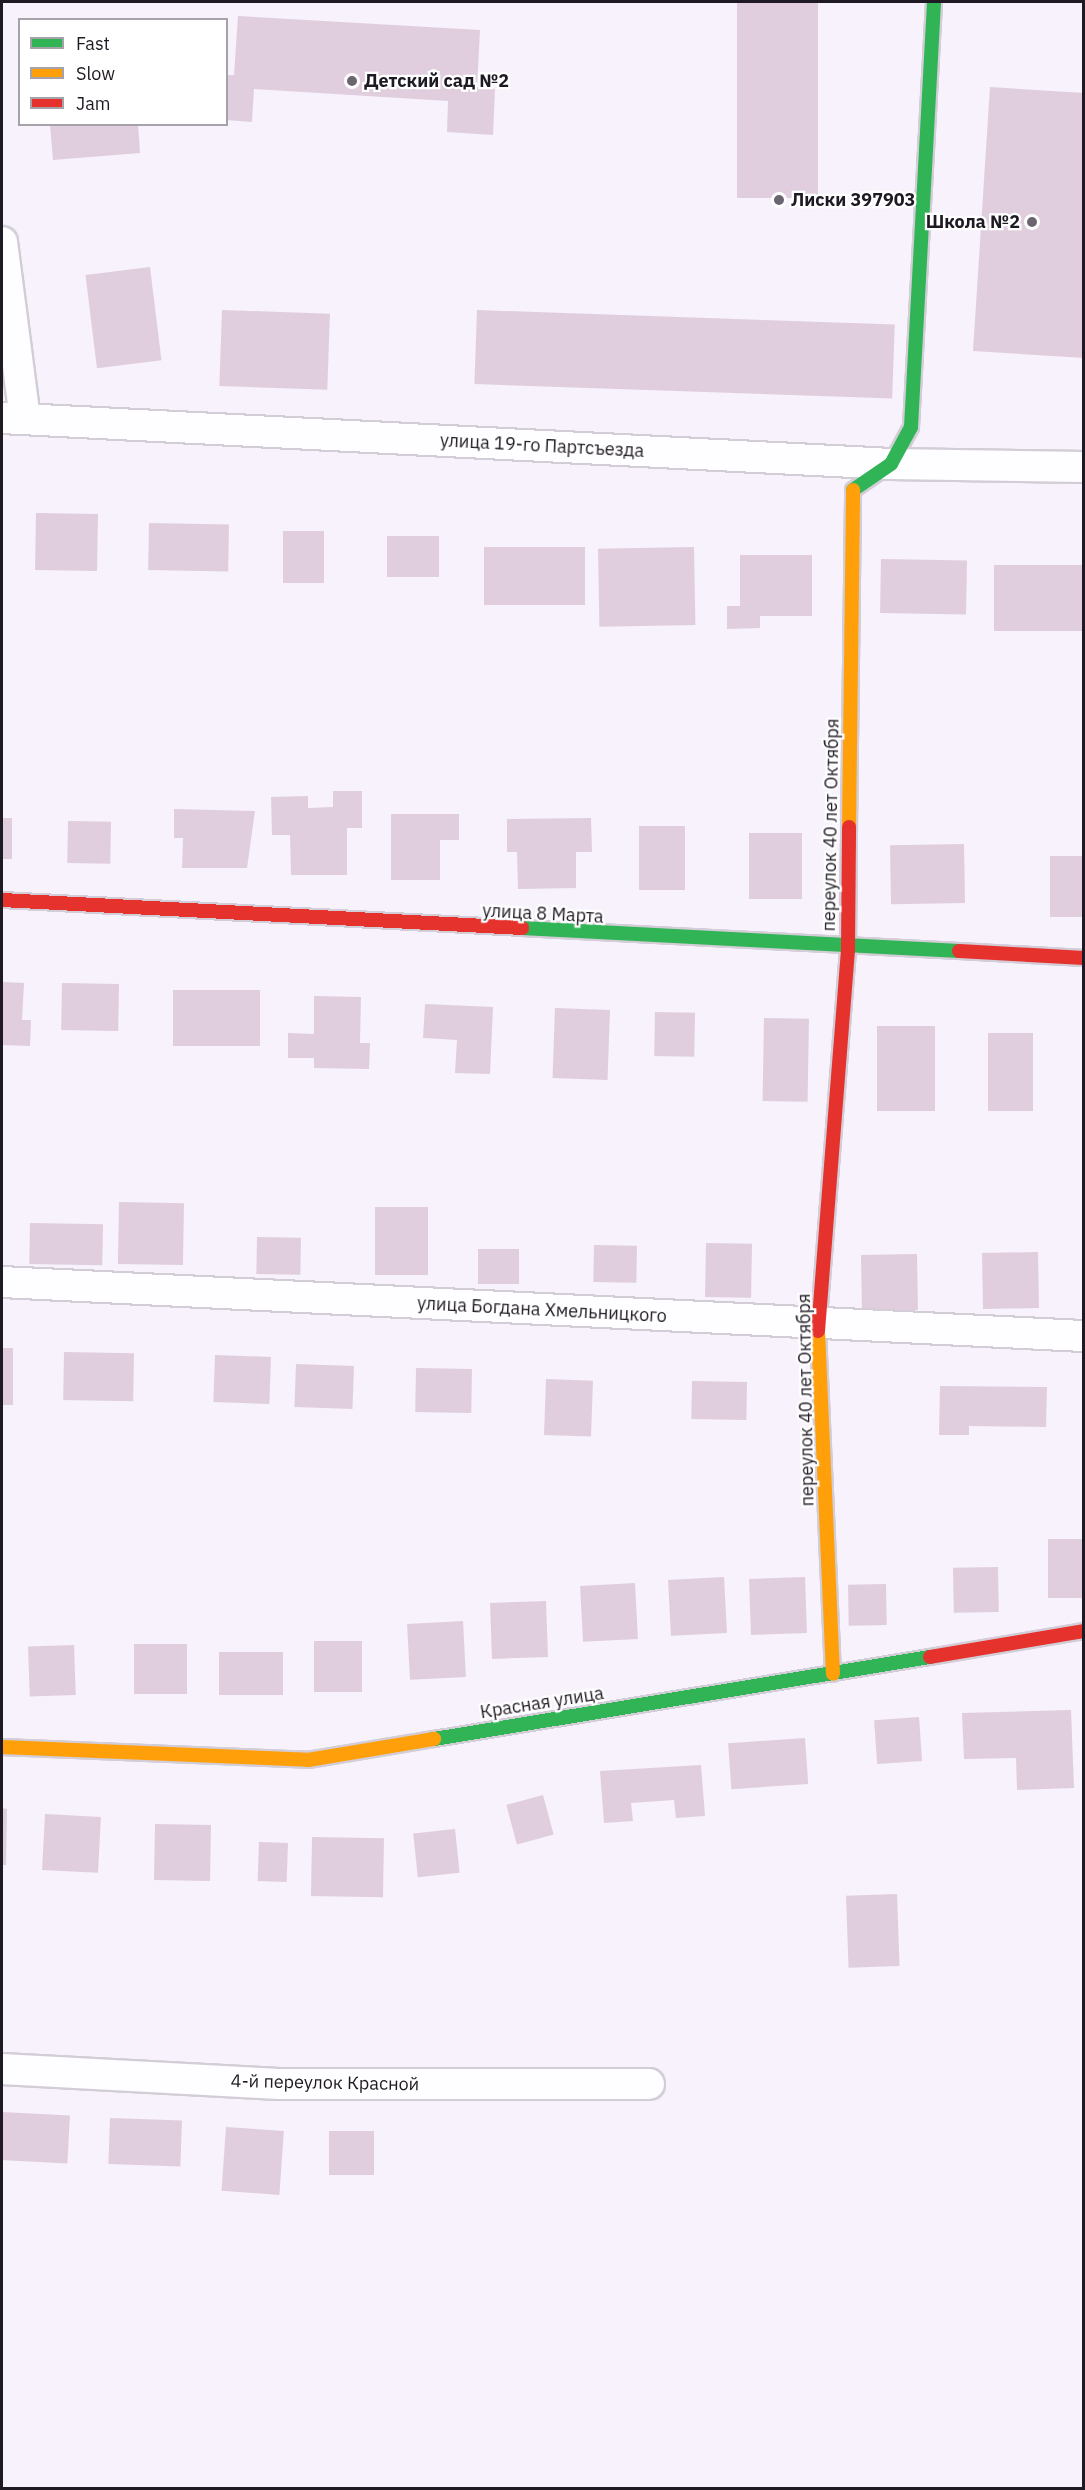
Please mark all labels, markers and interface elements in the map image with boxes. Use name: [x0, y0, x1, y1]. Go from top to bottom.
legend: [18, 18, 228, 126]
text: Fast: [76, 32, 110, 55]
text: Slow: [76, 62, 115, 85]
place label: Детский сад №2: [364, 70, 509, 92]
marker: Детский сад №2: [345, 74, 359, 88]
text: Jam: [76, 92, 111, 115]
place label: Лиски 397903: [791, 189, 915, 211]
marker: Лиски 397903: [772, 193, 786, 207]
place label: Школа №2: [926, 211, 1020, 233]
marker: Школа №2: [1025, 215, 1039, 229]
street label: улица 19-го Партсъезда: [439, 430, 645, 462]
street label: переулок 40 лет Октября: [818, 718, 844, 932]
street label: улица 8 Марта: [482, 900, 604, 928]
street label: улица Богдана Хмельницкого: [417, 1293, 667, 1327]
street label: переулок 40 лет Октября: [793, 1293, 819, 1507]
street label: Красная улица: [479, 1683, 605, 1723]
street label: 4-й переулок Красной: [231, 2071, 419, 2095]

